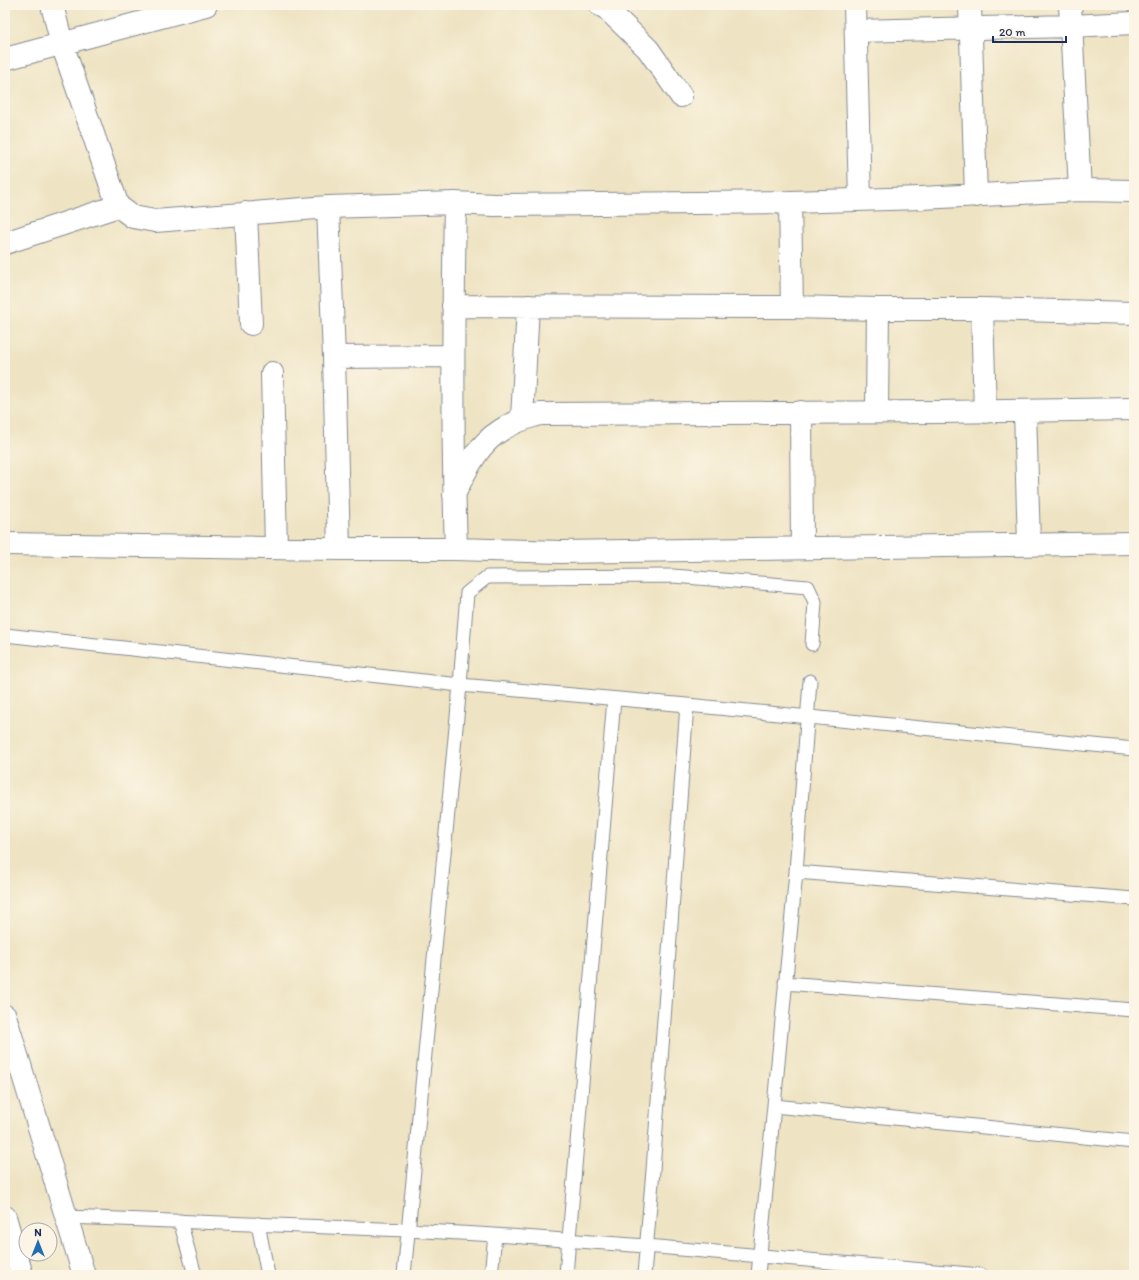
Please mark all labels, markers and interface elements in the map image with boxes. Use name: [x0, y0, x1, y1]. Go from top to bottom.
scale bar: [993, 18, 1066, 44]
text: 20 m: [999, 25, 1026, 39]
north arrow: [18, 1222, 58, 1262]
text: N: [34, 1226, 42, 1239]

